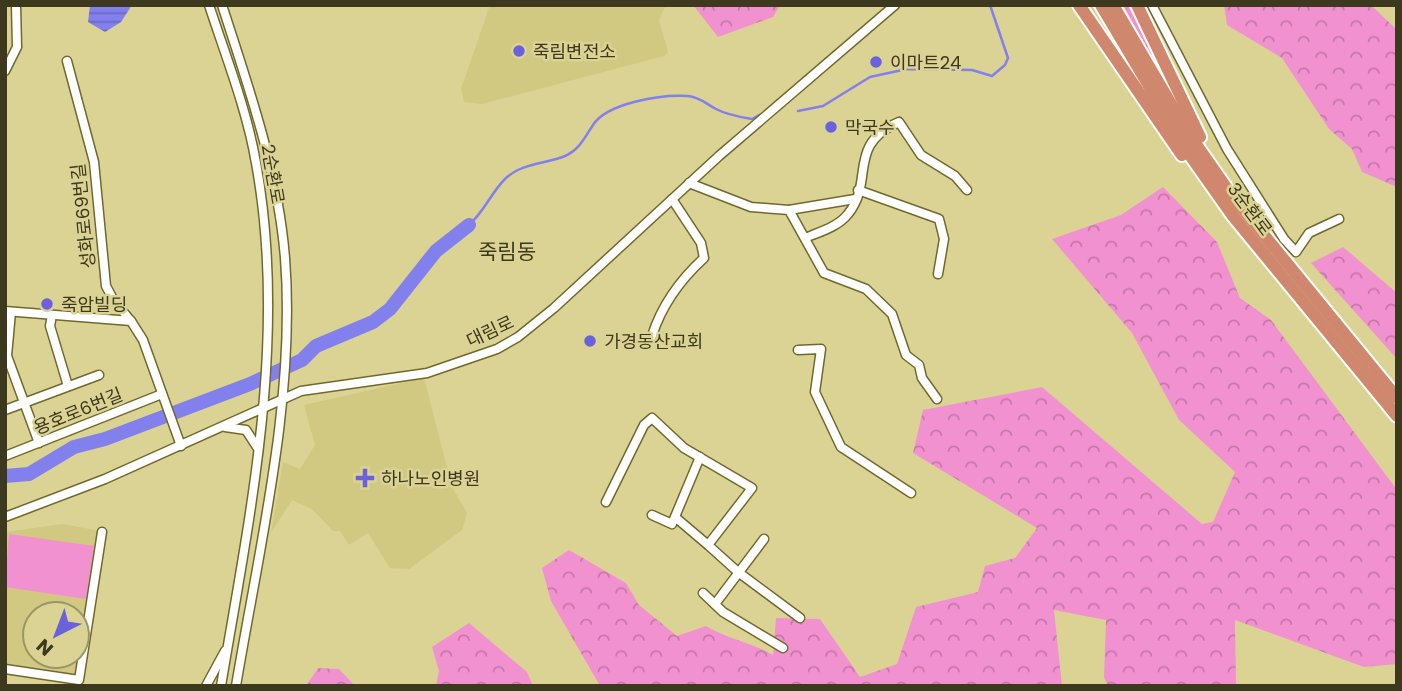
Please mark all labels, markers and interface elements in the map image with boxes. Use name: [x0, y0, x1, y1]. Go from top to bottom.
place label: 죽림변전소: [533, 39, 616, 64]
marker: 죽림변전소: [511, 43, 527, 59]
place label: 이마트24: [890, 50, 961, 75]
marker: 이마트24: [868, 54, 884, 70]
place label: 막국수: [845, 115, 895, 140]
marker: 막국수: [823, 119, 839, 135]
street label: 2순환로: [255, 142, 291, 206]
street label: 성화로69번길: [65, 162, 101, 270]
street label: 3순환로: [1222, 177, 1278, 241]
district label: 죽림동: [478, 237, 536, 266]
place label: 죽암빌딩: [61, 292, 127, 317]
marker: 죽암빌딩: [39, 296, 55, 312]
street label: 대림로: [462, 309, 518, 353]
place label: 가경동산교회: [604, 329, 703, 354]
marker: 가경동산교회: [582, 333, 598, 349]
street label: 용호로6번길: [30, 382, 126, 440]
place label: 하나노인병원: [381, 466, 480, 491]
marker: 하나노인병원: [355, 468, 375, 488]
north arrow: [21, 600, 91, 670]
text: N: [31, 632, 59, 662]

